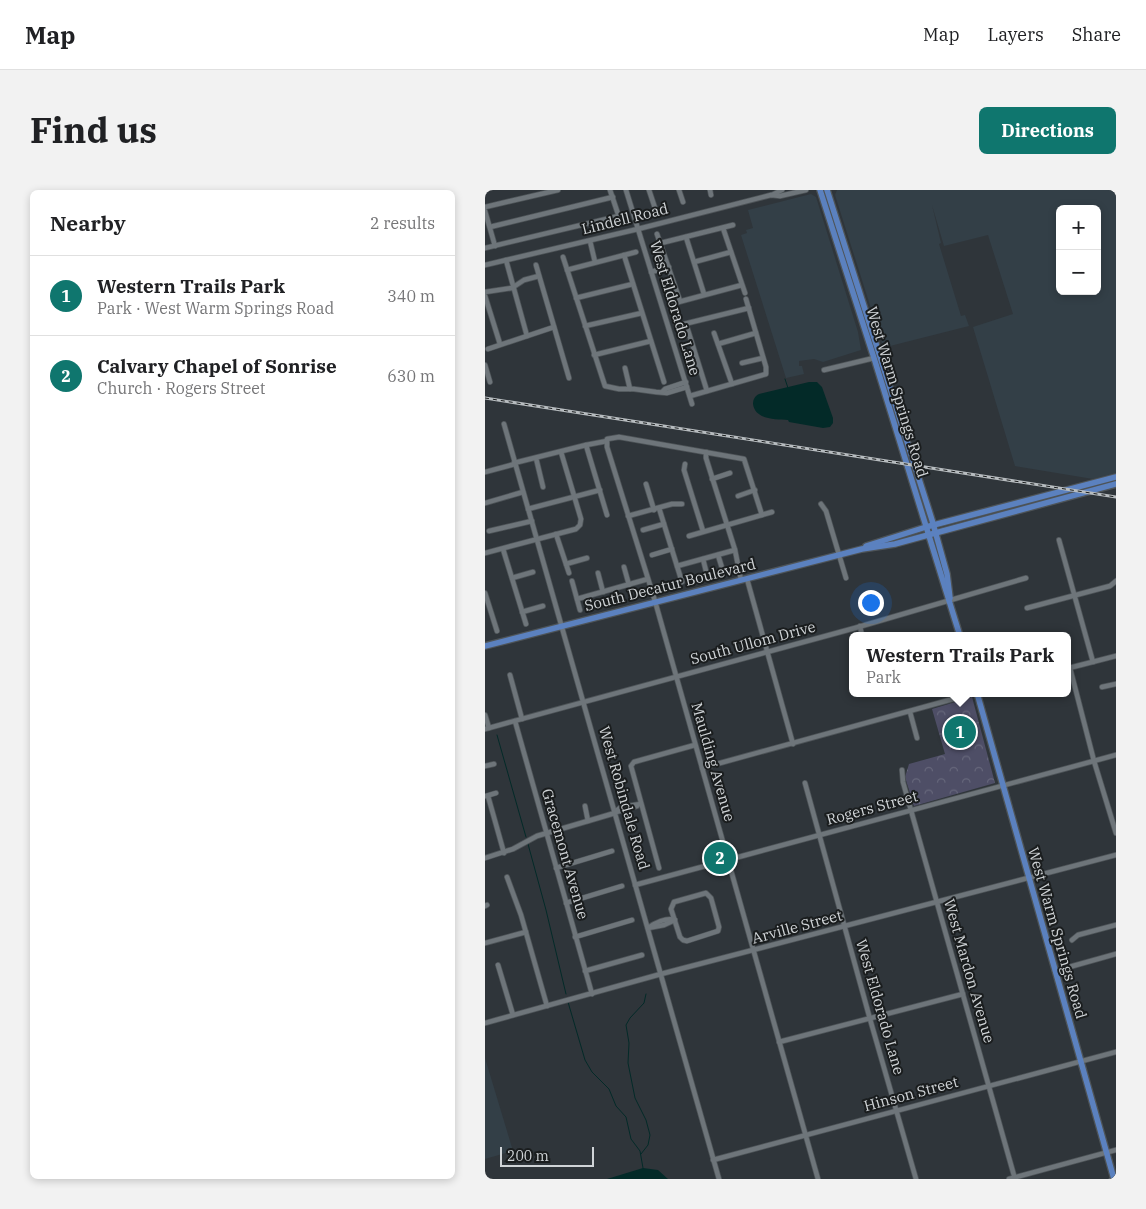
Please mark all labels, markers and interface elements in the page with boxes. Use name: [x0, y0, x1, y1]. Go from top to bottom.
text: Map: [25, 19, 75, 51]
text: Map: [923, 23, 960, 46]
text: Layers: [988, 23, 1044, 46]
text: Share: [1072, 23, 1121, 46]
text: Find us: [30, 107, 157, 153]
button: Directions: [979, 107, 1116, 154]
street label: Lindell Road: [580, 199, 670, 238]
map controls: [1056, 205, 1101, 295]
button: +: [1056, 205, 1101, 250]
text: Nearby: [50, 209, 126, 237]
text: 2 results: [370, 213, 435, 233]
street label: West Eldorado Lane: [646, 238, 705, 378]
button: −: [1056, 250, 1101, 295]
text: Western Trails Park: [97, 274, 285, 298]
text: 1: [61, 286, 71, 306]
text: 340 m: [387, 286, 435, 306]
text: Park · West Warm Springs Road: [97, 298, 334, 318]
street label: West Warm Springs Road: [862, 304, 933, 480]
text: Calvary Chapel of Sonrise: [97, 354, 337, 378]
text: 2: [61, 366, 71, 386]
text: 630 m: [387, 366, 435, 386]
text: Church · Rogers Street: [97, 378, 265, 398]
street label: South Decatur Boulevard: [582, 554, 758, 615]
your location: [858, 590, 884, 616]
street label: South Ullom Drive: [688, 617, 818, 668]
popup: [849, 632, 1071, 697]
text: Western Trails Park: [866, 643, 1054, 667]
text: Park: [866, 667, 901, 687]
street label: Maulding Avenue: [687, 700, 740, 823]
pin: 1: [944, 713, 976, 751]
street label: West Robindale Road: [595, 724, 654, 872]
street label: Gracemont Avenue: [538, 786, 593, 921]
street label: Rogers Street: [824, 786, 920, 829]
pin: 2: [704, 839, 736, 877]
street label: West Warm Springs Road: [1024, 845, 1091, 1021]
street label: West Mardon Avenue: [940, 897, 999, 1045]
street label: Arville Street: [750, 905, 844, 948]
street label: West Eldorado Lane: [852, 937, 909, 1077]
street label: Hinson Street: [862, 1072, 960, 1115]
scale bar: [500, 1144, 594, 1167]
text: 200 m: [507, 1147, 549, 1165]

